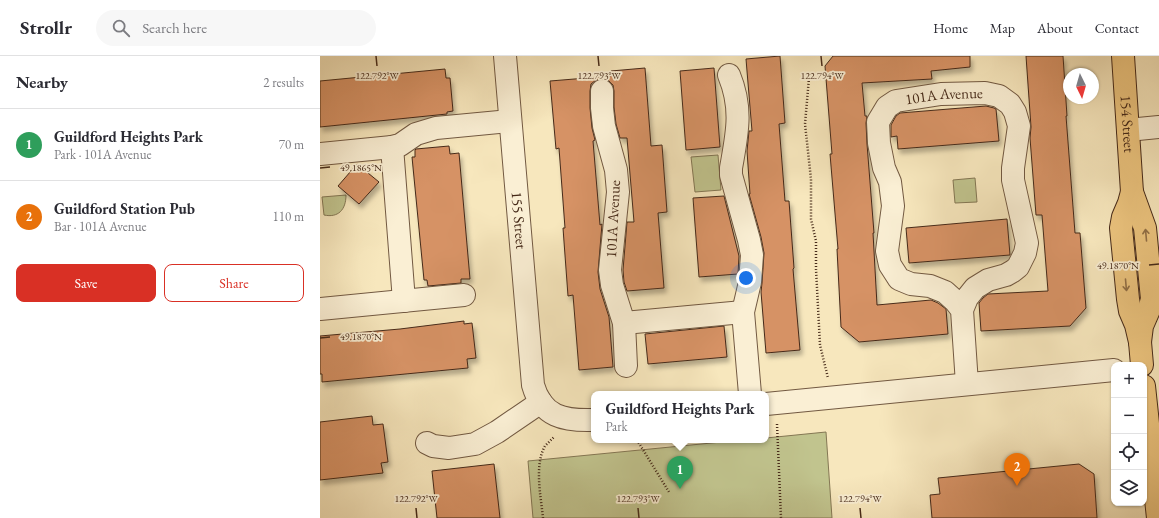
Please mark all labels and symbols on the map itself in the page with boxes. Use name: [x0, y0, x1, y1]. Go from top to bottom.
north arrow: [1063, 68, 1099, 104]
text: 122.792°W: [355, 69, 399, 82]
text: 122.793°W: [577, 69, 621, 82]
text: 122.794°W: [800, 69, 844, 82]
street label: 101A Avenue: [904, 83, 983, 108]
street label: 154 Street: [1117, 94, 1139, 153]
text: 49.1865°N: [340, 161, 382, 174]
street label: 101A Avenue: [601, 179, 624, 258]
street label: 155 Street: [508, 191, 531, 250]
one-way arrow: [1142, 229, 1150, 242]
text: 49.1870°N: [1097, 259, 1139, 272]
your location: [736, 268, 756, 288]
one-way arrow: [1123, 278, 1130, 291]
text: 49.1870°N: [340, 330, 382, 343]
pin: 2: [1004, 453, 1030, 486]
pin: 1: [667, 456, 693, 489]
text: 122.792°W: [394, 492, 438, 505]
text: 122.793°W: [616, 492, 660, 505]
text: 122.794°W: [838, 492, 882, 505]

